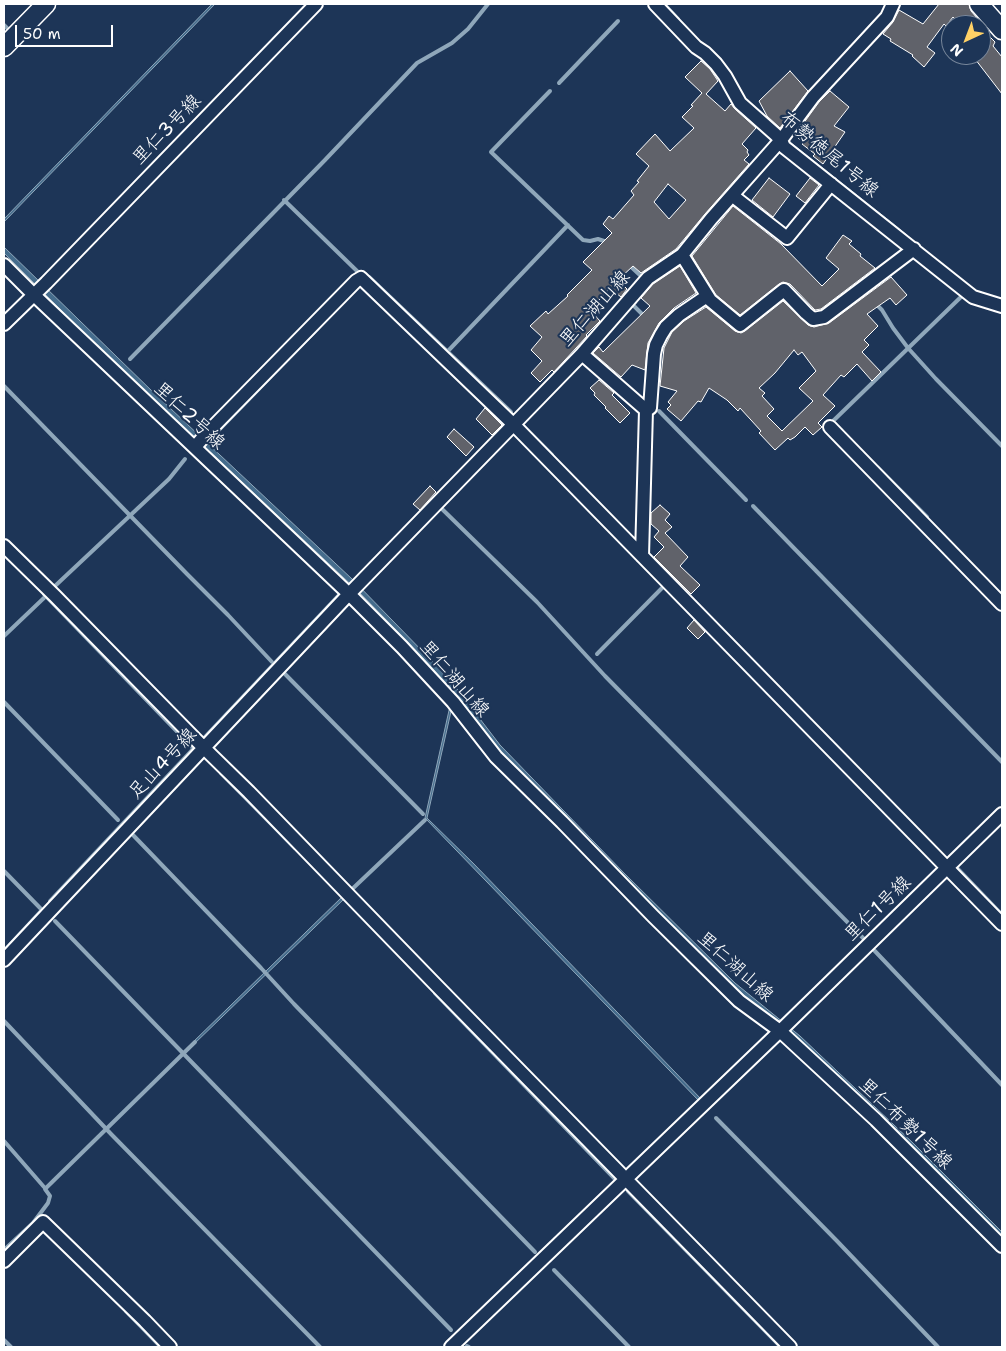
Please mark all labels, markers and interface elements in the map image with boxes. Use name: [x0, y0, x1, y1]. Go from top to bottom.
scale bar: [18, 15, 115, 47]
north arrow: [941, 15, 991, 65]
text: 50 m: [23, 24, 61, 44]
text: N: [946, 40, 967, 61]
street label: 里仁3号線: [128, 90, 206, 170]
street label: 布勢徳尾1号線: [775, 107, 883, 203]
street label: 里仁湖山線: [555, 266, 635, 352]
street label: 里仁2号線: [149, 377, 229, 455]
street label: 里仁湖山線: [414, 636, 494, 722]
street label: 足山4号線: [124, 724, 202, 804]
street label: 里仁1号線: [840, 872, 916, 946]
street label: 里仁湖山線: [692, 927, 778, 1007]
street label: 里仁布勢1号線: [853, 1073, 957, 1175]

